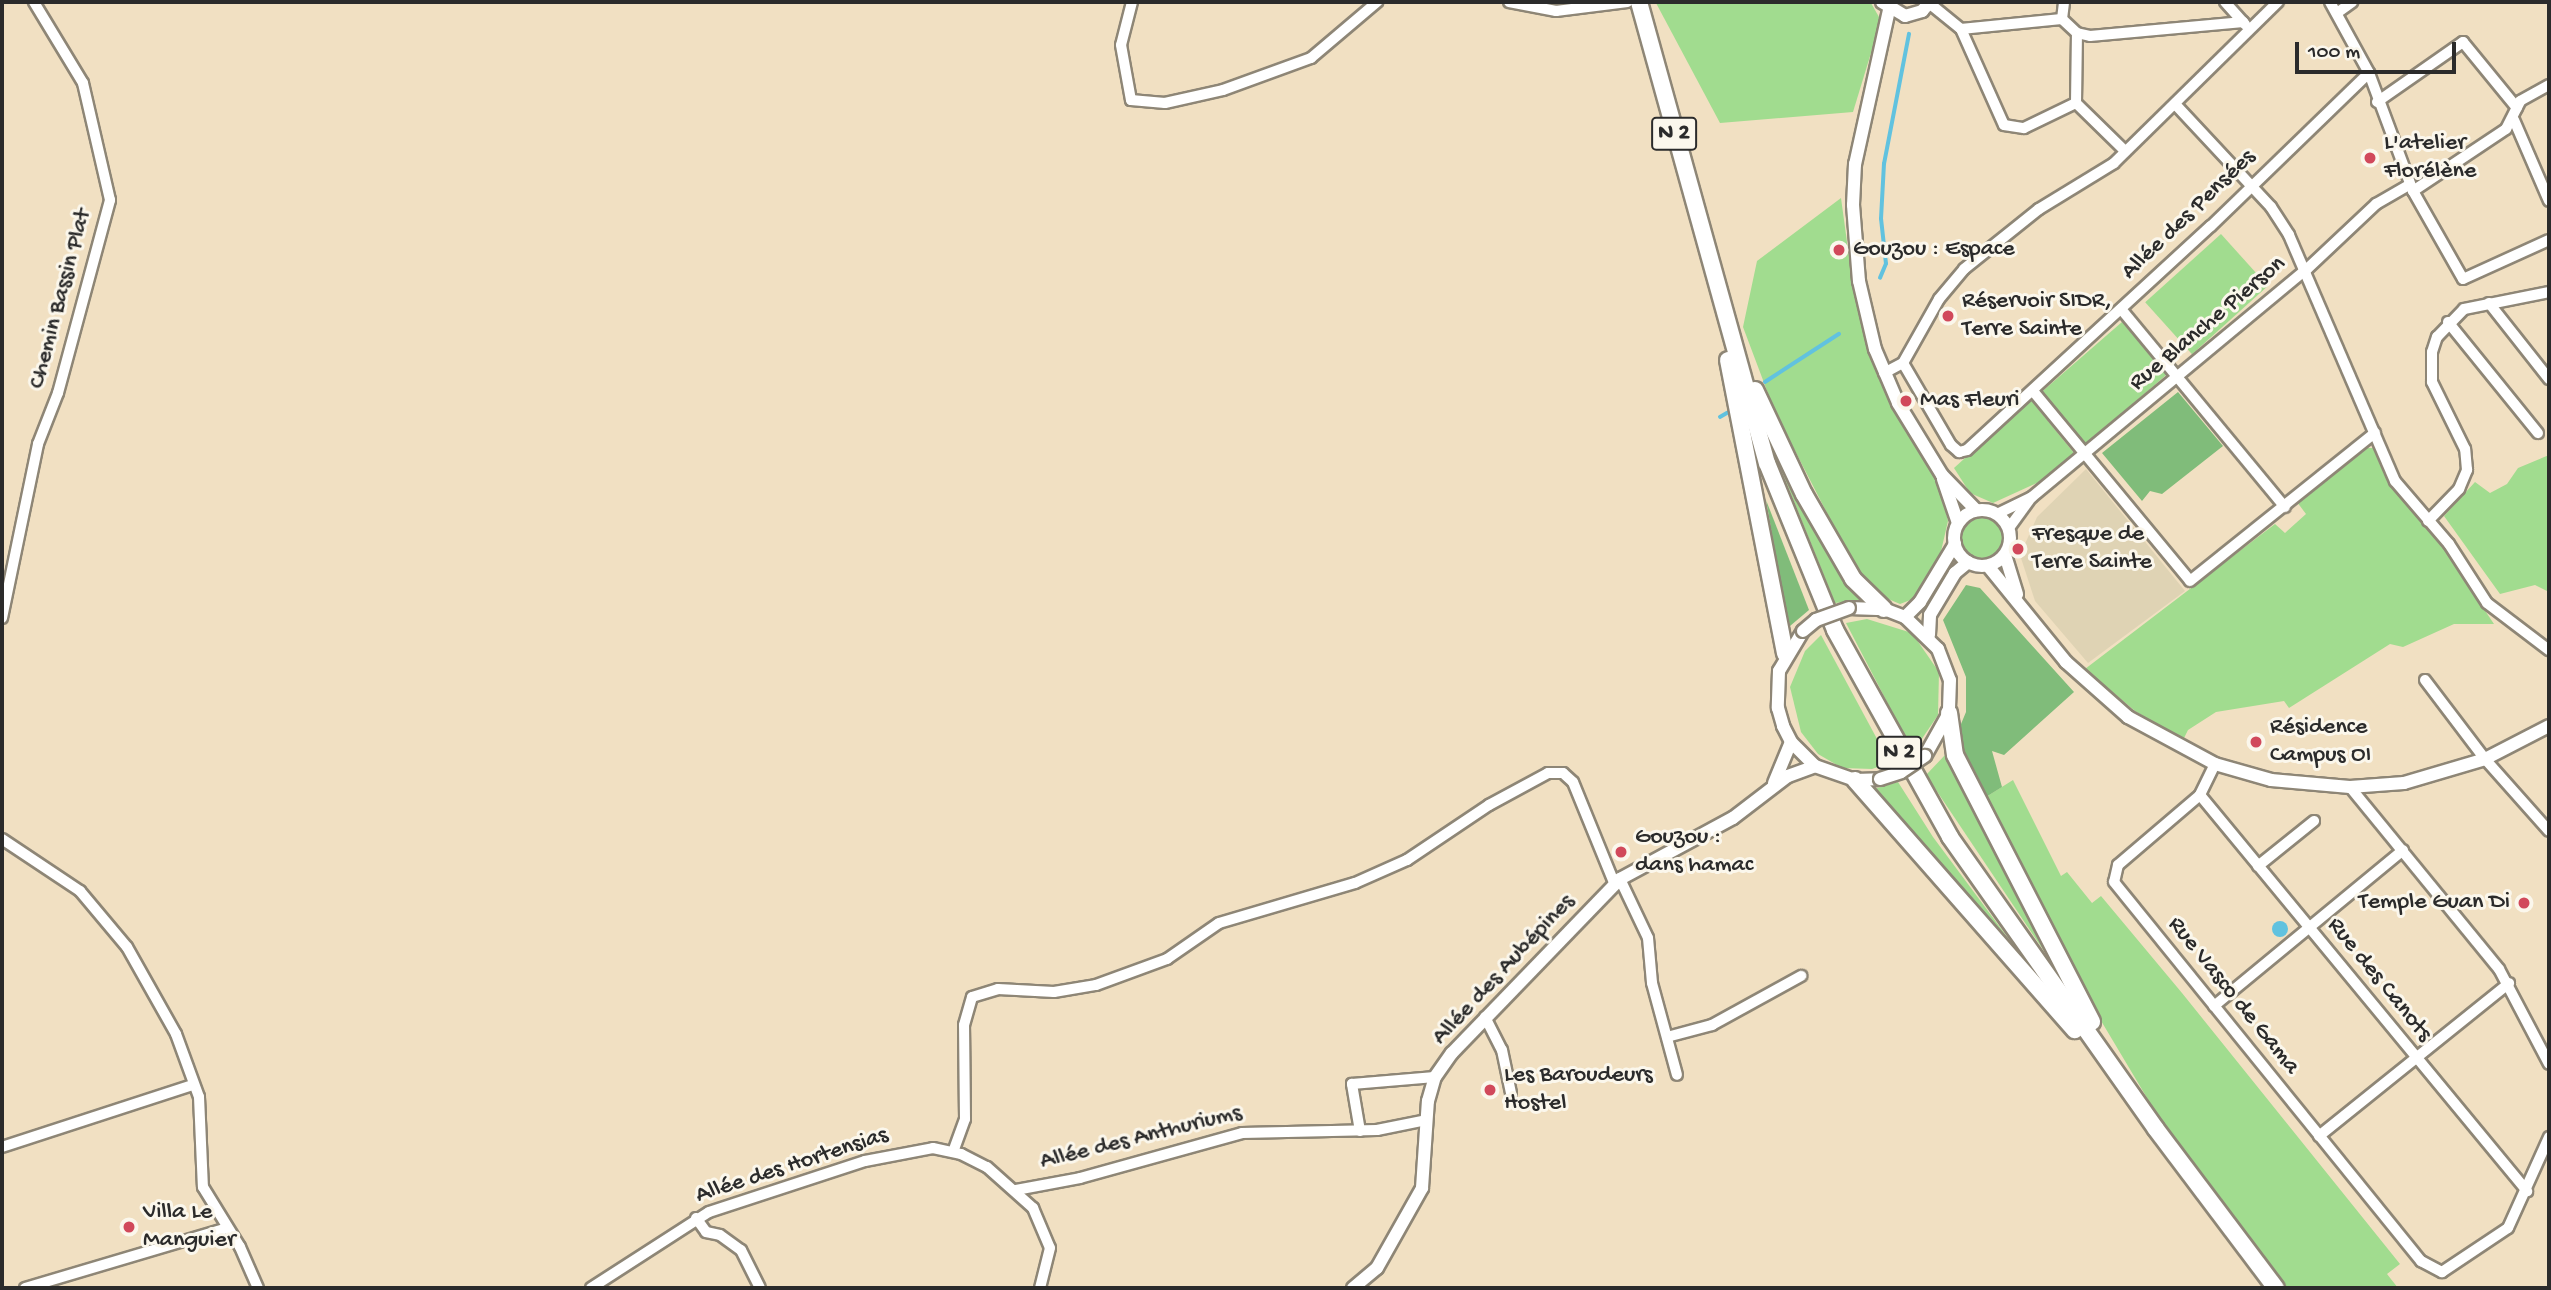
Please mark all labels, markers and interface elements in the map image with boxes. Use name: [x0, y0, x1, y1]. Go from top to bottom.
scale bar: [2299, 28, 2460, 72]
text: 100 m: [2308, 41, 2360, 66]
road number: N 2: [1650, 114, 1698, 154]
place label: L'atelier Florélène: [2384, 130, 2476, 186]
street label: Allée des Pensées: [2116, 144, 2262, 286]
marker: L'atelier Florélène: [2362, 150, 2378, 166]
street label: Chemin Bassin Plat: [23, 206, 99, 392]
place label: Gouzou : Espace: [1853, 236, 2015, 264]
marker: Gouzou : Espace: [1831, 242, 1847, 258]
street label: Rue Blanche Pierson: [2124, 250, 2292, 398]
place label: Réservoir SIDR, Terre Sainte: [1962, 288, 2112, 344]
marker: Réservoir SIDR, Terre Sainte: [1940, 308, 1956, 324]
place label: Mas Fleuri: [1920, 387, 2019, 415]
marker: Mas Fleuri: [1898, 393, 1914, 409]
place label: Fresque de Terre Sainte: [2032, 521, 2152, 577]
marker: Fresque de Terre Sainte: [2010, 541, 2026, 557]
place label: Résidence Campus OI: [2270, 714, 2371, 770]
road number: N 2: [1874, 734, 1924, 772]
marker: Résidence Campus OI: [2248, 734, 2264, 750]
place label: Gouzou : dans hamac: [1635, 824, 1753, 880]
marker: Gouzou : dans hamac: [1613, 844, 1629, 860]
street label: Allée des Aubépines: [1427, 888, 1581, 1052]
place label: Temple Guan Di: [2359, 889, 2510, 917]
marker: Temple Guan Di: [2516, 895, 2532, 911]
street label: Rue Vasco de Gama: [2161, 911, 2305, 1081]
street label: Rue des Canots: [2320, 912, 2438, 1048]
place label: Les Baroudeurs Hostel: [1504, 1062, 1653, 1118]
marker: Les Baroudeurs Hostel: [1482, 1082, 1498, 1098]
street label: Allée des Anthuriums: [1037, 1099, 1245, 1177]
street label: Allée des Hortensias: [692, 1121, 892, 1211]
place label: Villa Le Manguier: [143, 1199, 235, 1255]
marker: Villa Le Manguier: [121, 1219, 137, 1235]

